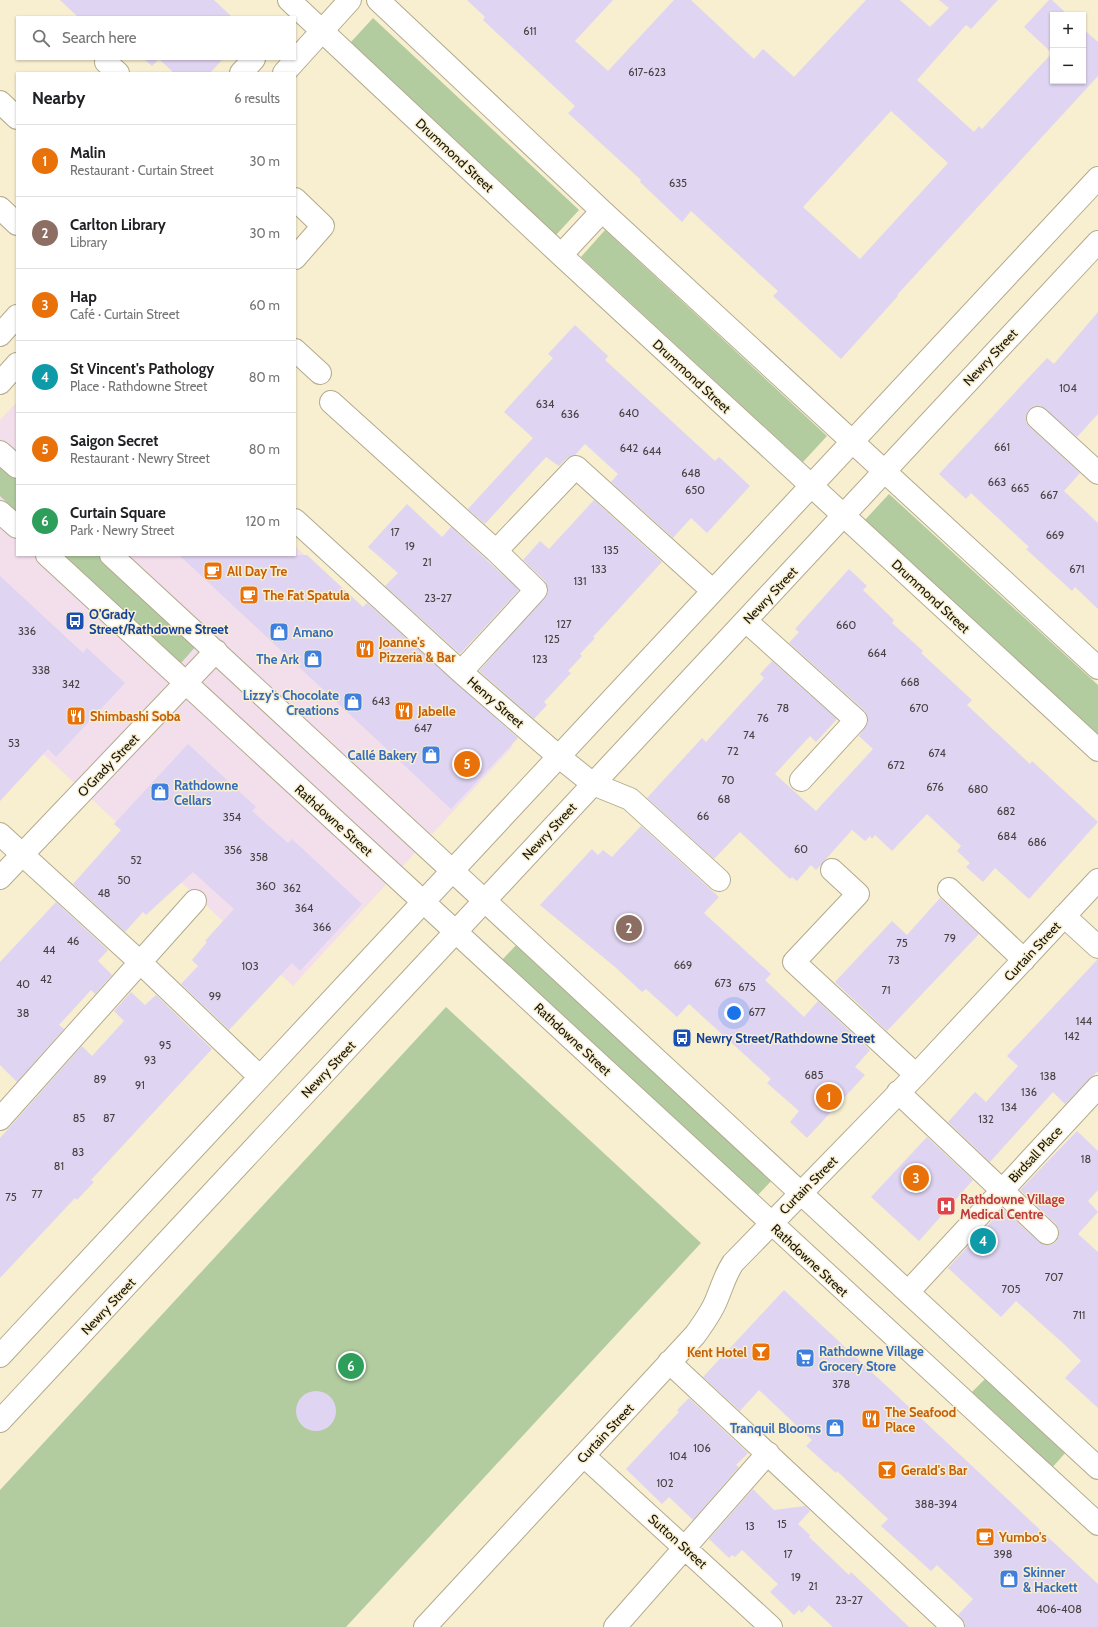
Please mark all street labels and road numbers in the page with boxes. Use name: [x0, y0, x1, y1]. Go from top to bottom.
street label: Drummond Street: [413, 115, 498, 196]
street label: Newry Street: [960, 325, 1021, 389]
street label: Drummond Street: [650, 336, 735, 417]
street label: Drummond Street: [889, 556, 974, 637]
street label: Newry Street: [740, 563, 801, 627]
street label: Henry Street: [464, 673, 528, 731]
street label: O'Grady Street: [74, 730, 142, 800]
street label: Rathdowne Street: [292, 781, 377, 860]
street label: Newry Street: [519, 799, 580, 863]
street label: Curtain Street: [1000, 917, 1064, 984]
street label: Rathdowne Street: [531, 999, 615, 1079]
street label: Newry Street: [298, 1037, 359, 1101]
street label: Birdsall Place: [1005, 1122, 1065, 1186]
street label: Curtain Street: [776, 1152, 841, 1217]
street label: Rathdowne Street: [768, 1220, 852, 1300]
street label: Newry Street: [78, 1274, 139, 1338]
street label: Curtain Street: [573, 1399, 637, 1466]
street label: Sutton Street: [645, 1510, 711, 1572]

